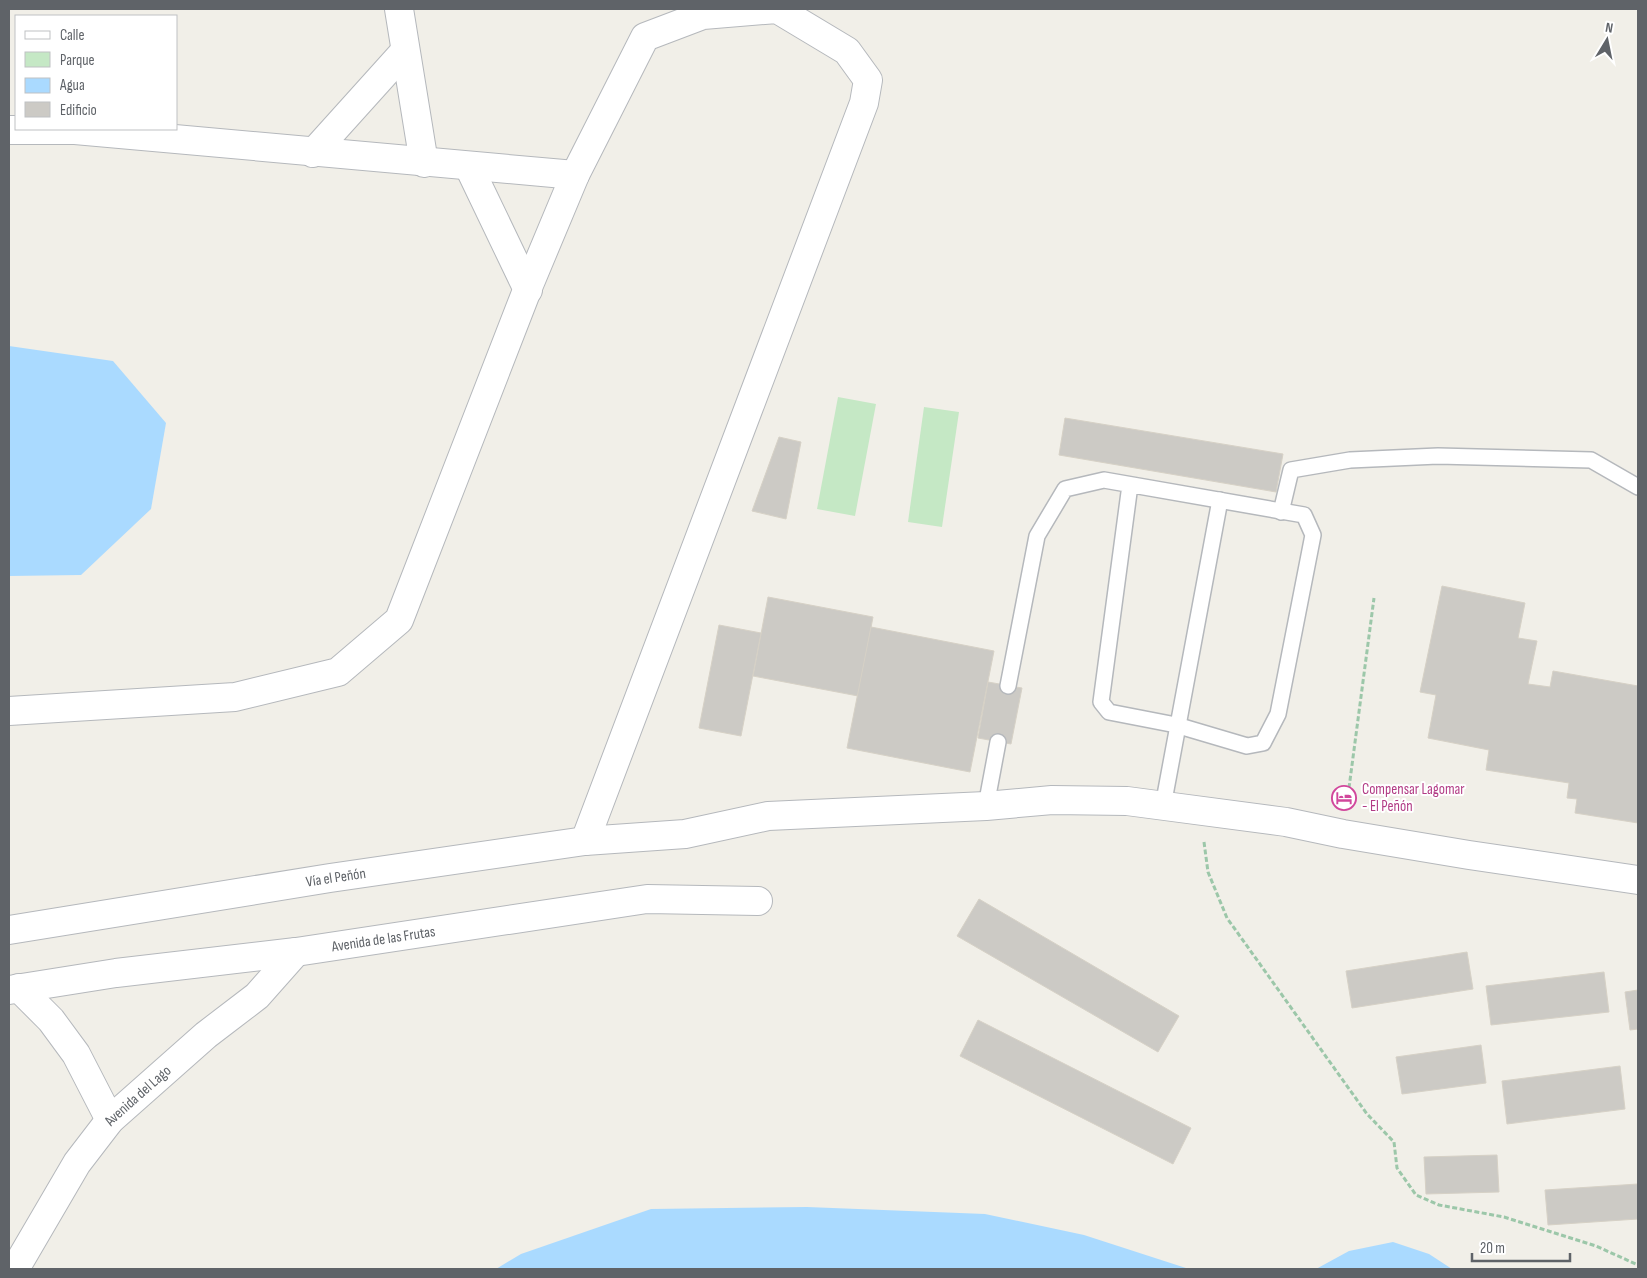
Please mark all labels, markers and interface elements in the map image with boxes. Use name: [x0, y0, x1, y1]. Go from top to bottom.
legend: [15, 15, 178, 130]
north arrow: [1582, 15, 1632, 65]
text: N: [1604, 19, 1614, 37]
text: Calle: [60, 26, 84, 45]
text: Parque: [60, 51, 95, 70]
text: Agua: [59, 76, 85, 95]
text: Edificio: [60, 101, 97, 120]
place label: Compensar Lagomar - El Peñón: [1362, 780, 1465, 816]
hotel icon: Compensar Lagomar - El Peñón: [1331, 785, 1357, 811]
street label: Vía el Peñón: [304, 863, 367, 891]
street label: Avenida de las Frutas: [329, 922, 437, 956]
street label: Avenida del Lago: [99, 1061, 175, 1130]
scale bar: [1472, 1230, 1570, 1262]
text: 20 m: [1480, 1239, 1505, 1258]

